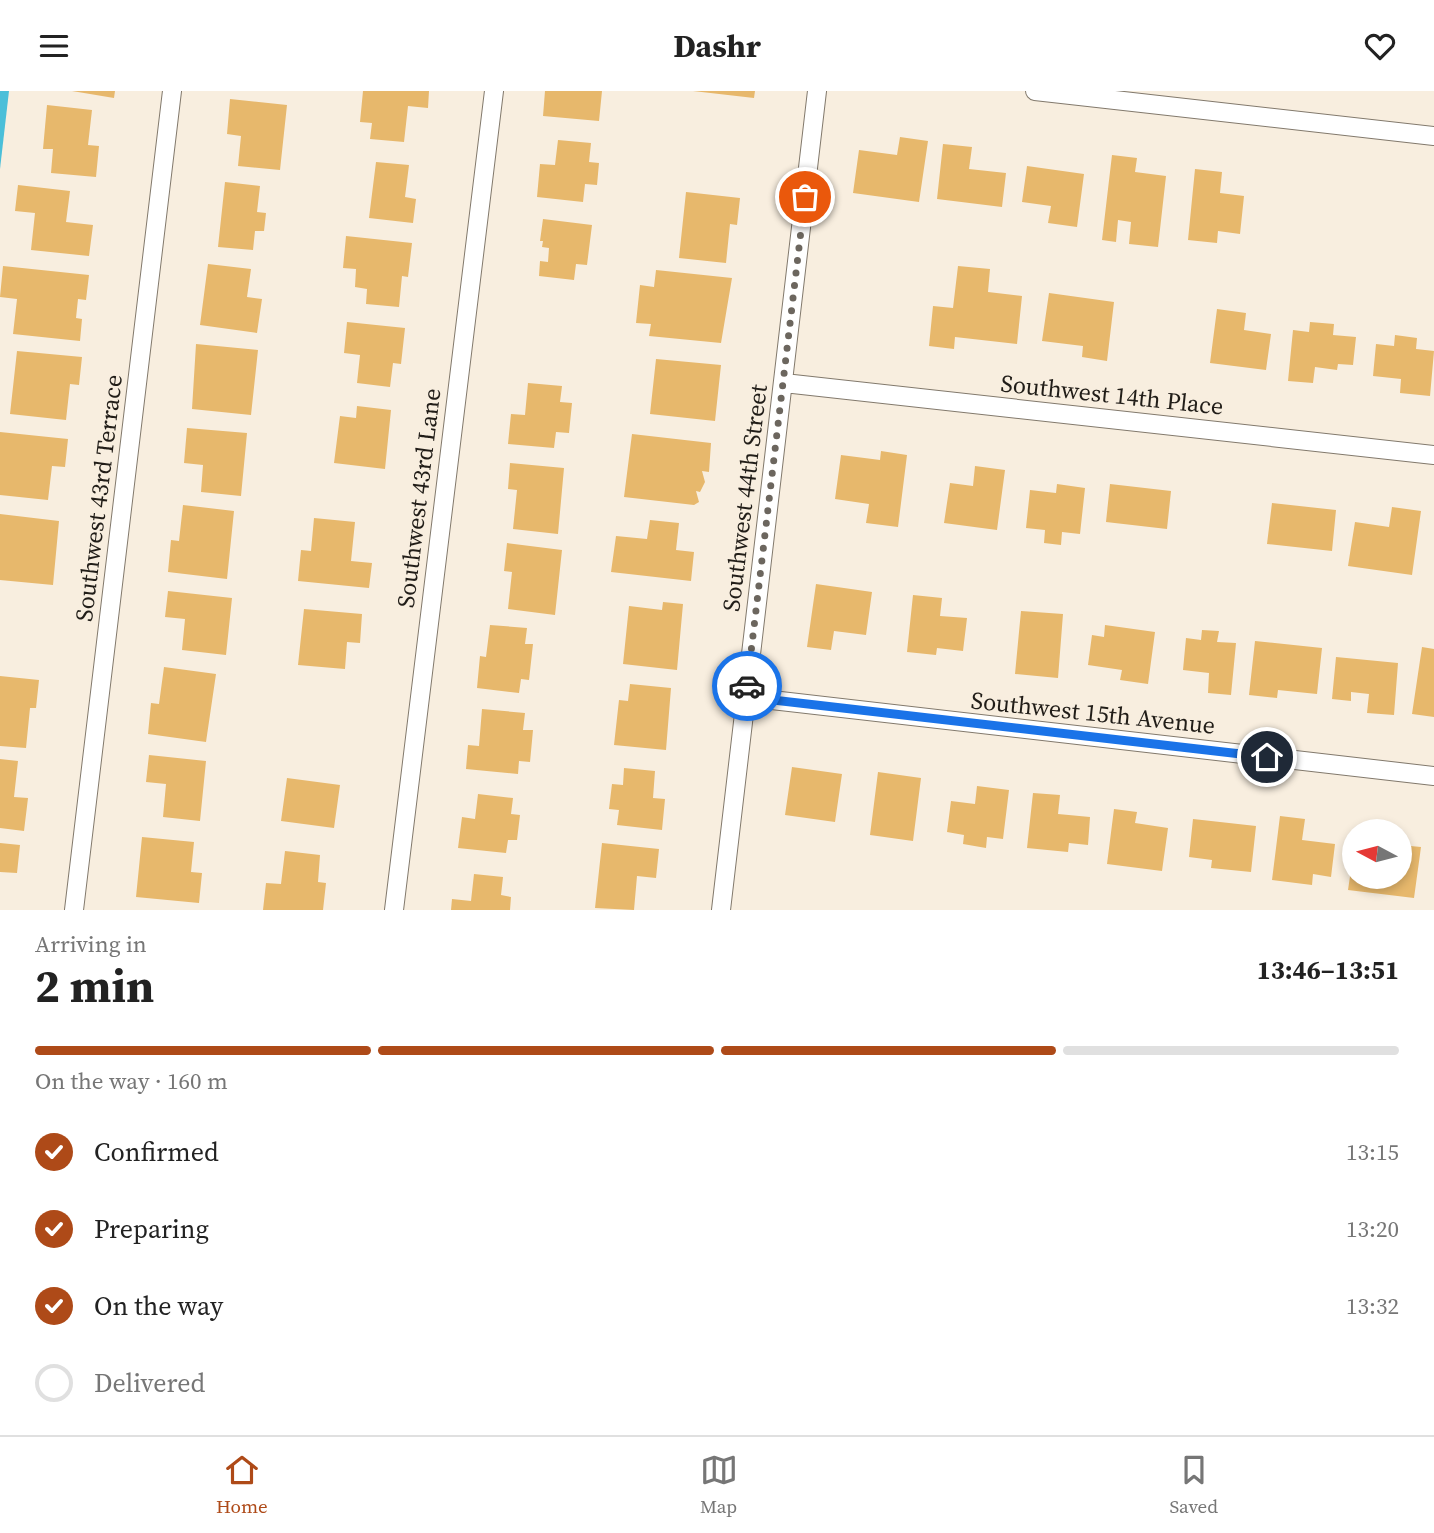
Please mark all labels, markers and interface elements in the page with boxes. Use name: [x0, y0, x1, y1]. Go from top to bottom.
text: Dashr: [673, 24, 761, 68]
icon: menu: [35, 27, 73, 65]
icon: heart: [1361, 27, 1399, 65]
pin: [775, 167, 835, 227]
icon: bag: [786, 178, 824, 216]
street label: Southwest 14th Place: [999, 366, 1225, 423]
street label: Southwest 43rd Terrace: [67, 373, 130, 623]
street label: Southwest 44th Street: [714, 382, 775, 613]
street label: Southwest 43rd Lane: [389, 386, 448, 610]
courier: [712, 651, 782, 721]
icon: car: [728, 667, 766, 705]
street label: Southwest 15th Avenue: [969, 683, 1217, 742]
pin: [1237, 727, 1297, 787]
icon: home: [1248, 738, 1286, 776]
north arrow: [1342, 819, 1412, 889]
map controls: [1342, 819, 1412, 889]
text: Arriving in: [35, 928, 147, 960]
text: 13:46–13:51: [1257, 952, 1399, 988]
text: 2 min: [35, 954, 154, 1017]
text: On the way · 160 m: [35, 1065, 228, 1097]
icon: check: [35, 1133, 73, 1171]
text: Confirmed: [94, 1134, 219, 1170]
text: 13:15: [1346, 1136, 1399, 1168]
icon: check: [35, 1210, 73, 1248]
text: Preparing: [94, 1211, 209, 1247]
text: 13:20: [1346, 1213, 1399, 1245]
icon: check: [35, 1287, 73, 1325]
text: On the way: [94, 1288, 223, 1324]
text: 13:32: [1346, 1290, 1399, 1322]
text: Delivered: [94, 1365, 205, 1401]
tab: Home: [216, 1451, 268, 1519]
tab: Map: [700, 1451, 738, 1519]
tab: Saved: [1169, 1451, 1218, 1519]

